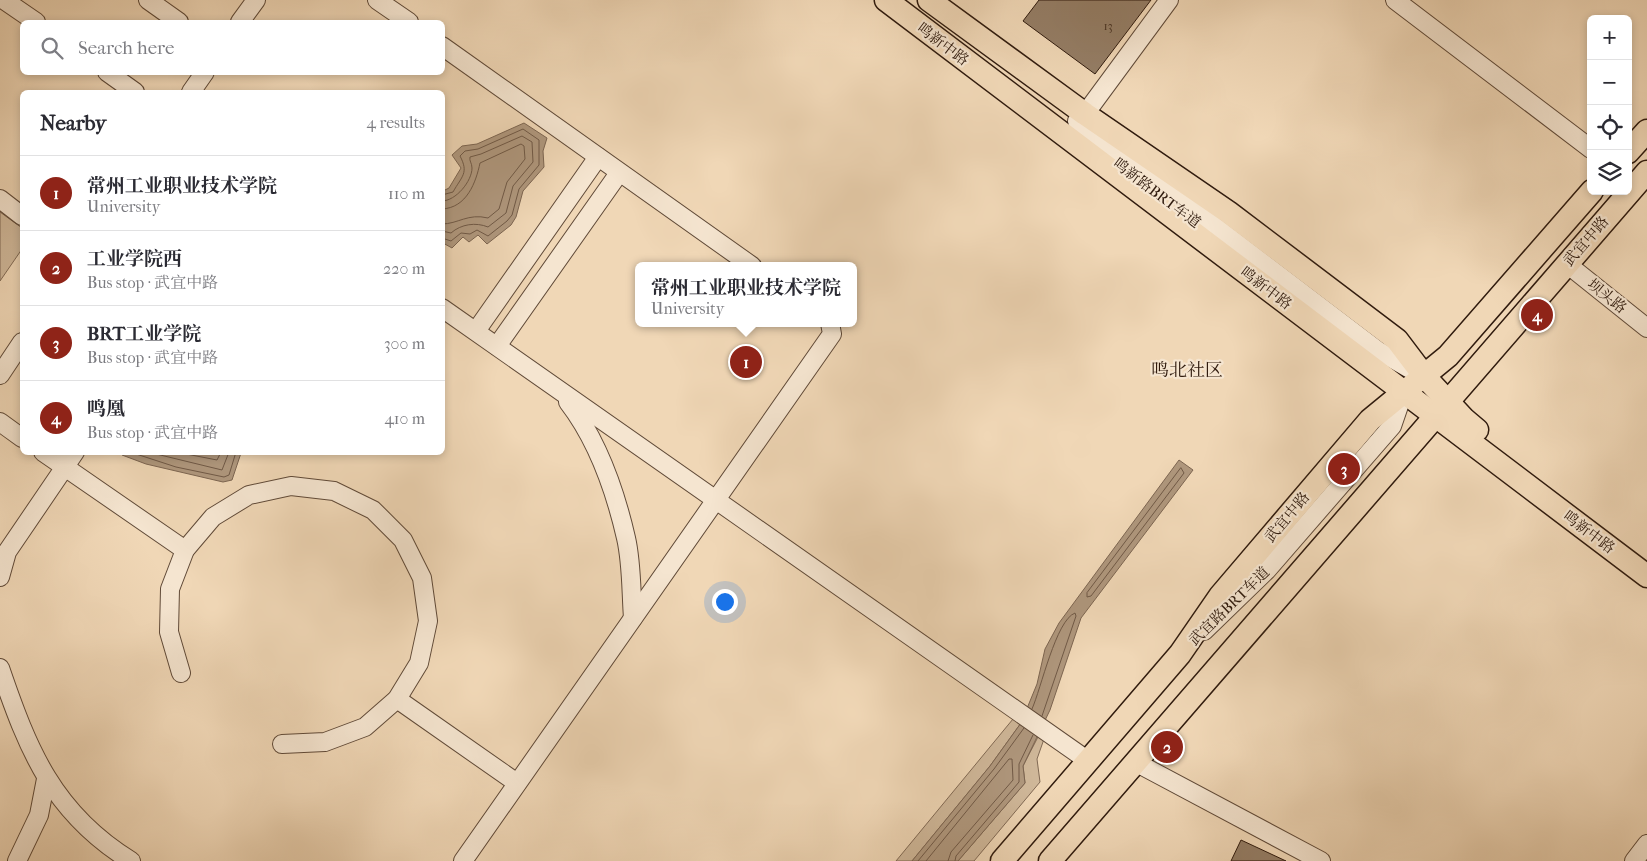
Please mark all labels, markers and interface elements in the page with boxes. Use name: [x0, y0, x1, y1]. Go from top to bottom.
map controls: [1587, 15, 1632, 195]
button: +: [1587, 15, 1632, 60]
street label: 鸣新中路: [914, 19, 972, 69]
house number: 13: [1103, 19, 1113, 33]
search box: [20, 20, 445, 75]
icon: search: [38, 34, 66, 62]
text: Search here: [78, 37, 174, 59]
button: −: [1587, 60, 1632, 105]
button: locate: [1587, 105, 1632, 150]
text: Nearby: [40, 111, 106, 135]
text: 4 results: [367, 113, 425, 132]
button: layers: [1587, 150, 1632, 195]
street label: 鸣新路BRT车道: [1110, 154, 1204, 232]
text: 常州工业职业技术学院: [87, 175, 277, 197]
text: 1: [53, 184, 59, 203]
text: 110 m: [388, 184, 425, 203]
text: University: [87, 197, 160, 216]
street label: 武宜中路: [1560, 212, 1612, 270]
text: 工业学院西: [87, 248, 182, 270]
text: 2: [52, 259, 60, 278]
text: 220 m: [383, 259, 425, 278]
popup: [635, 262, 857, 327]
street label: 鸣新中路: [1237, 263, 1295, 313]
text: Bus stop · 武宜中路: [87, 273, 218, 292]
street label: 坝头路: [1584, 275, 1630, 317]
text: 常州工业职业技术学院: [651, 277, 841, 299]
pin: 4: [1521, 296, 1553, 334]
text: University: [651, 299, 724, 318]
text: BRT工业学院: [87, 323, 201, 345]
text: 3: [53, 334, 59, 353]
text: 300 m: [384, 334, 425, 353]
pin: 1: [730, 343, 762, 381]
text: Bus stop · 武宜中路: [87, 348, 218, 367]
district label: 鸣北社区: [1151, 360, 1223, 381]
text: 鸣凰: [87, 398, 125, 420]
text: 4: [51, 409, 61, 428]
text: 410 m: [384, 409, 425, 428]
text: Bus stop · 武宜中路: [87, 423, 218, 442]
pin: 3: [1328, 450, 1360, 488]
street label: 武宜中路: [1261, 488, 1313, 546]
street label: 鸣新中路: [1560, 507, 1618, 557]
street label: 武宜路BRT车道: [1185, 563, 1273, 649]
your location: [712, 589, 738, 615]
pin: 2: [1151, 728, 1183, 766]

